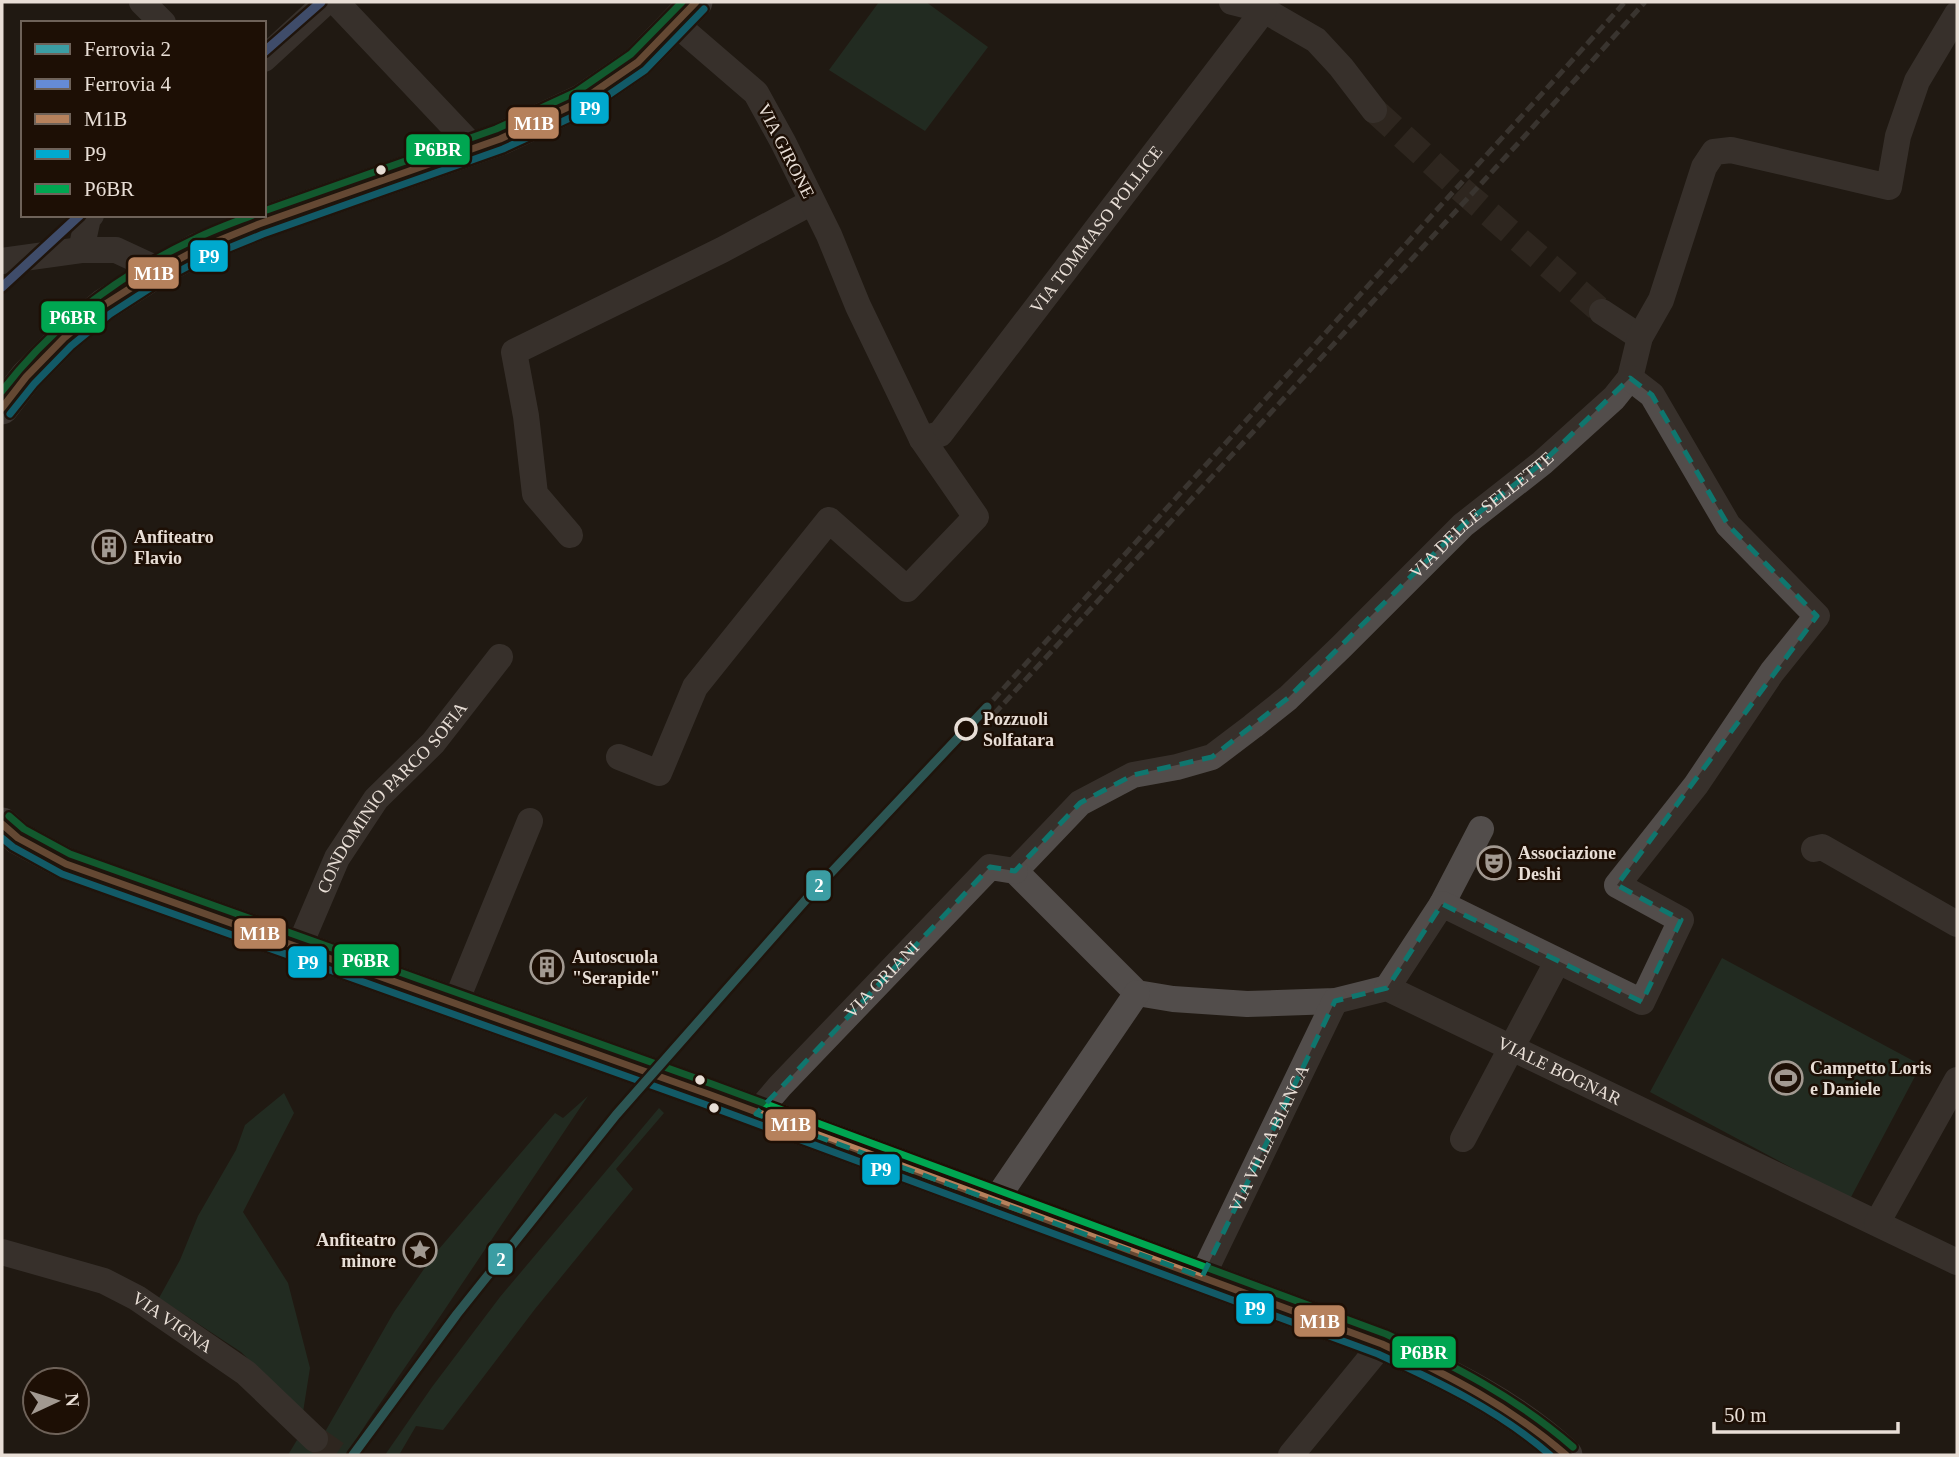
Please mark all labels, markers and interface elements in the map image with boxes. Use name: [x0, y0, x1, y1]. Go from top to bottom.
legend: [21, 21, 266, 217]
text: Ferrovia 2: [84, 37, 171, 61]
text: Ferrovia 4: [84, 72, 171, 96]
line badge: P9: [570, 91, 610, 125]
text: P9: [579, 98, 601, 119]
street label: VIA GIRONE: [754, 100, 818, 202]
line badge: M1B: [507, 106, 560, 140]
text: M1B: [84, 107, 127, 131]
text: M1B: [514, 113, 554, 134]
line badge: P6BR: [405, 133, 471, 166]
text: P6BR: [414, 139, 462, 160]
text: P9: [84, 142, 106, 166]
street label: VIA TOMMASO POLLICE: [1026, 142, 1167, 317]
unlabelled marker: [374, 163, 388, 177]
text: P6BR: [84, 177, 134, 201]
line badge: P9: [189, 239, 229, 273]
text: P9: [198, 246, 220, 267]
line badge: M1B: [127, 256, 180, 290]
text: M1B: [134, 263, 174, 284]
line badge: P6BR: [40, 300, 106, 334]
text: P6BR: [49, 307, 97, 328]
street label: VIA DELLE SELLETTE: [1405, 447, 1558, 583]
place label: Anfiteatro Flavio: [134, 527, 214, 568]
building icon: Anfiteatro Flavio: [90, 528, 128, 566]
street label: CONDOMINIO PARCO SOFIA: [313, 698, 471, 896]
place label: Pozzuoli Solfatara: [983, 709, 1054, 750]
marker: Pozzuoli Solfatara: [955, 718, 977, 740]
place label: Associazione Deshi: [1518, 843, 1616, 884]
theatre icon: Associazione Deshi: [1475, 844, 1513, 882]
line badge: 2: [805, 869, 832, 902]
text: 2: [814, 875, 824, 896]
line badge: M1B: [233, 917, 287, 950]
text: M1B: [240, 923, 280, 944]
street label: VIA ORIANI: [841, 937, 923, 1022]
line badge: P6BR: [333, 943, 400, 977]
line badge: P9: [287, 945, 328, 979]
place label: Autoscuola "Serapide": [572, 947, 660, 988]
building icon: Autoscuola "Serapide": [528, 948, 566, 986]
text: P6BR: [342, 950, 390, 971]
text: P9: [297, 952, 319, 973]
street label: VIALE BOGNAR: [1494, 1033, 1624, 1109]
place label: Campetto Loris e Daniele: [1810, 1058, 1931, 1099]
sports icon: Campetto Loris e Daniele: [1767, 1059, 1805, 1097]
street label: VIA VILLA BIANCA: [1225, 1061, 1313, 1215]
unlabelled marker: [693, 1073, 707, 1087]
unlabelled marker: [707, 1101, 721, 1115]
line badge: M1B: [764, 1108, 817, 1142]
text: M1B: [771, 1114, 811, 1135]
line badge: P9: [861, 1153, 901, 1186]
text: P9: [870, 1159, 892, 1180]
place label: Anfiteatro minore: [316, 1230, 396, 1271]
place icon: Anfiteatro minore: [401, 1231, 439, 1269]
line badge: 2: [487, 1242, 514, 1276]
text: 2: [496, 1249, 506, 1270]
street label: VIA VIGNA: [128, 1288, 216, 1357]
line badge: P9: [1235, 1292, 1275, 1325]
text: P9: [1244, 1298, 1266, 1319]
line badge: M1B: [1293, 1304, 1346, 1338]
text: M1B: [1300, 1311, 1340, 1332]
line badge: P6BR: [1391, 1335, 1457, 1369]
text: P6BR: [1400, 1342, 1448, 1363]
north arrow: [21, 1366, 91, 1436]
scale bar: [1714, 1390, 1898, 1434]
text: N: [62, 1392, 83, 1408]
text: 50 m: [1724, 1403, 1767, 1427]

